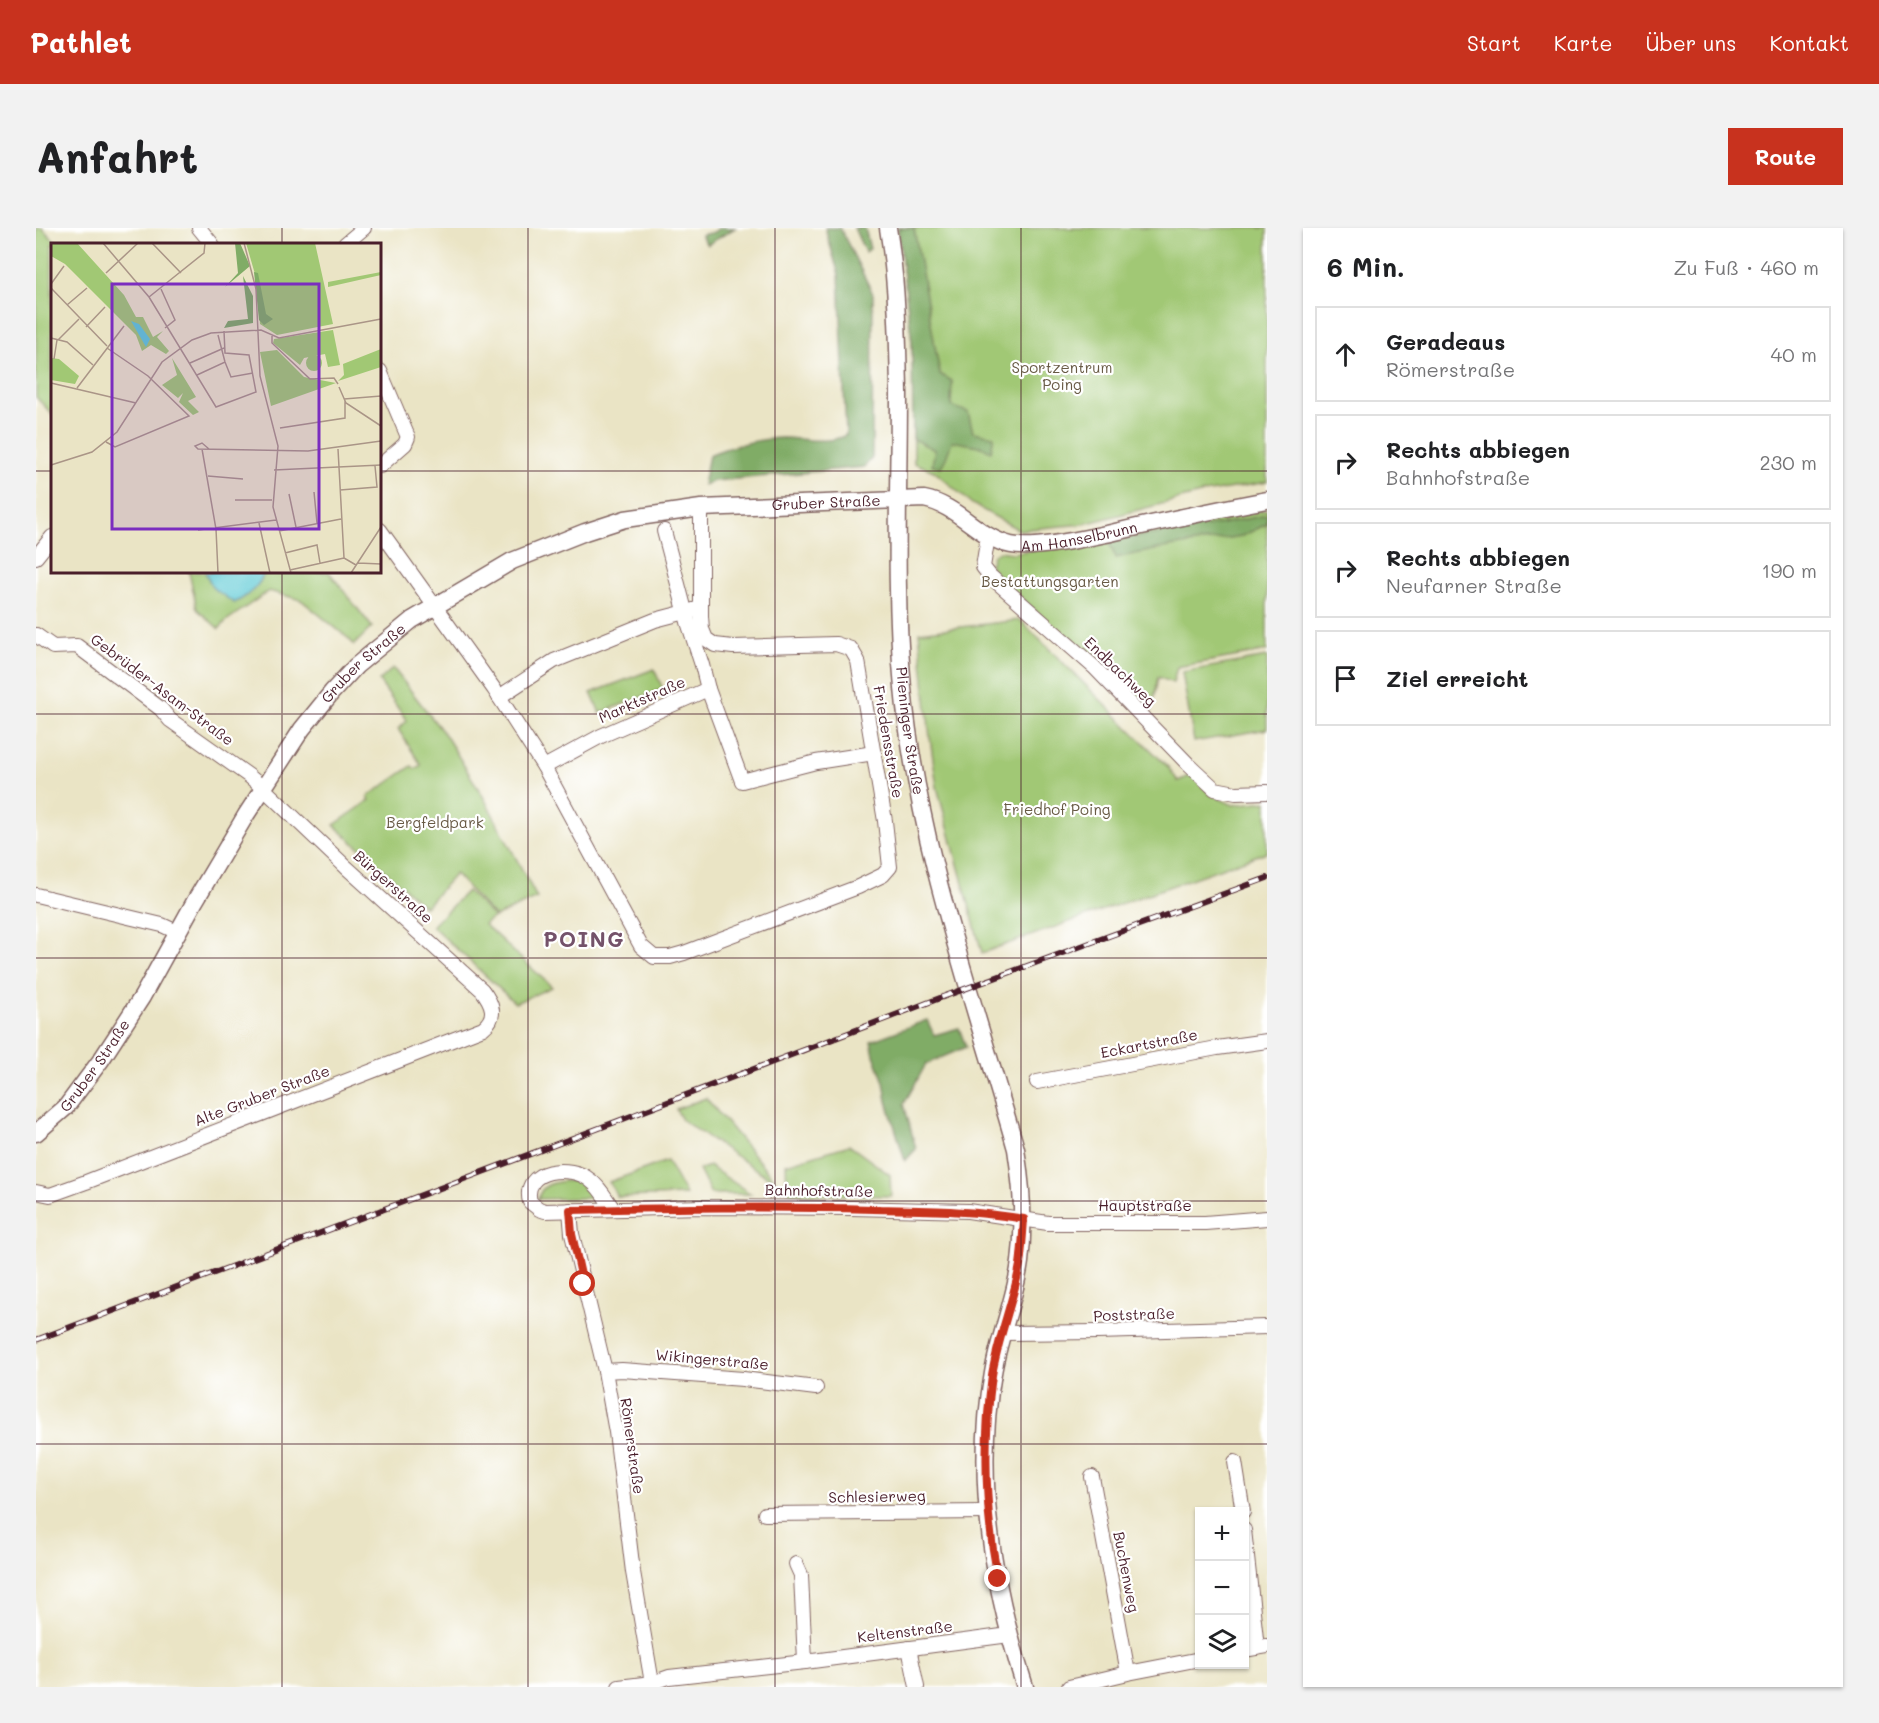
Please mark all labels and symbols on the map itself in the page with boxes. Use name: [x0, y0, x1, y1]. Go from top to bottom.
inset map: [51, 243, 381, 573]
park label: Sportzentrum Poing: [1012, 357, 1112, 394]
street label: Gruber Straße: [771, 490, 881, 514]
street label: Am Hanselbrunn: [1021, 516, 1139, 555]
park label: Bestattungsgarten: [981, 571, 1119, 591]
street label: Gruber Straße: [316, 618, 409, 707]
street label: Gebrüder-Asam-Straße: [87, 629, 238, 750]
street label: Endbachweg: [1081, 632, 1161, 711]
street label: Plieninger Straße: [892, 666, 930, 796]
street label: Marktstraße: [595, 671, 688, 727]
street label: Friedensstraße: [869, 684, 909, 800]
park label: Friedhof Poing: [1004, 799, 1111, 819]
park label: Bergfeldpark: [386, 812, 484, 832]
street label: Bürgerstraße: [350, 845, 438, 927]
district label: POING: [543, 925, 625, 952]
street label: Gruber Straße: [55, 1015, 134, 1116]
street label: Eckartstraße: [1099, 1024, 1199, 1062]
street label: Alte Gruber Straße: [191, 1060, 332, 1130]
street label: Bahnhofstraße: [765, 1179, 873, 1201]
street label: Hauptstraße: [1098, 1195, 1192, 1215]
route start: [569, 1270, 595, 1296]
street label: Poststraße: [1093, 1303, 1175, 1325]
street label: Wikingerstraße: [655, 1344, 770, 1374]
street label: Römerstraße: [616, 1397, 650, 1495]
street label: Schlesierweg: [828, 1485, 926, 1507]
street label: Buchenweg: [1109, 1530, 1145, 1614]
route end: [984, 1565, 1010, 1591]
street label: Keltenstraße: [856, 1615, 954, 1647]

